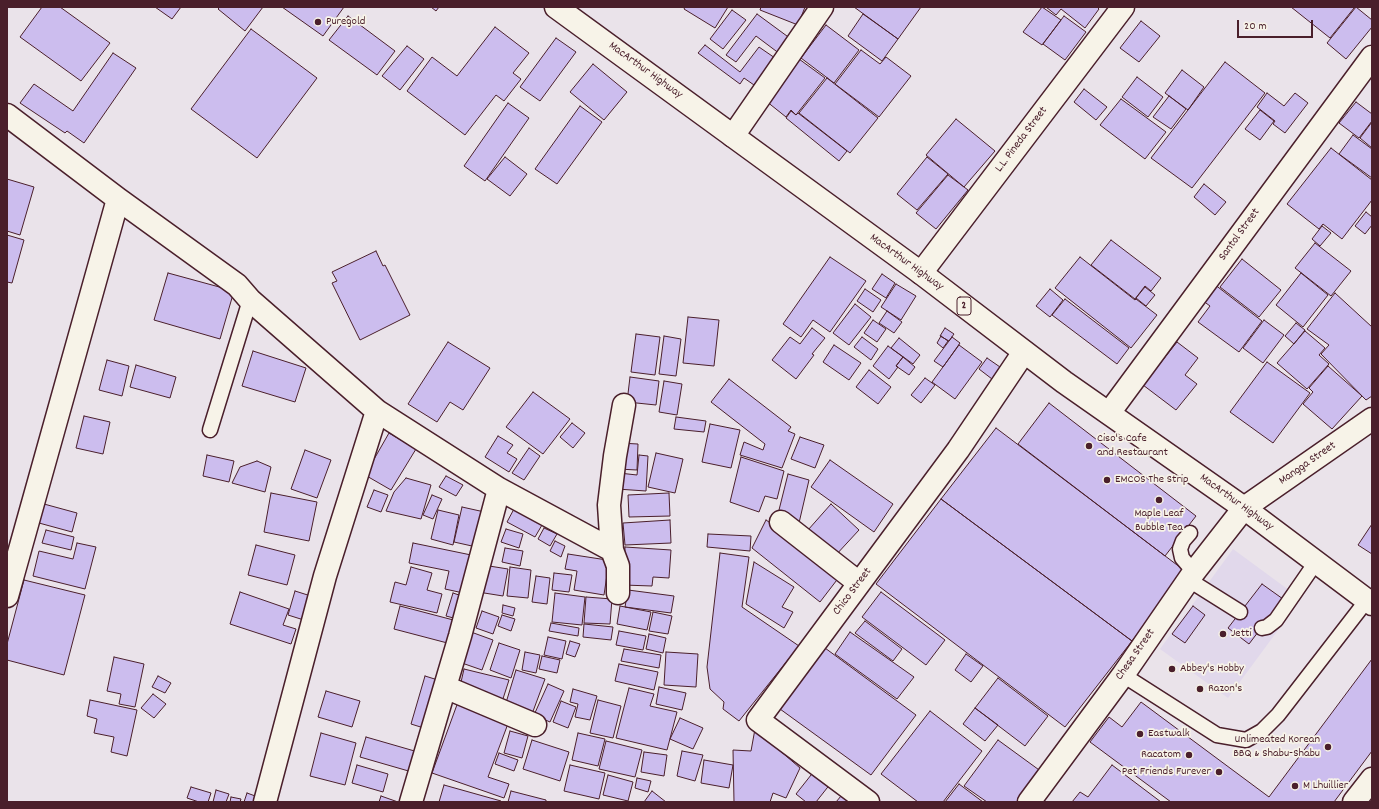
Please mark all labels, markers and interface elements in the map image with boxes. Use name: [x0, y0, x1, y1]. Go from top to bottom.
scale bar: [1239, 12, 1315, 38]
place label: Puregold: [326, 15, 365, 29]
marker: Puregold: [313, 17, 323, 27]
text: 20 m: [1244, 18, 1267, 35]
street label: MacArthur Highway: [605, 39, 685, 103]
street label: L.L. Pineda Street: [993, 104, 1051, 176]
street label: Santol Street: [1216, 206, 1264, 264]
street label: MacArthur Highway: [866, 231, 946, 295]
road number: 2: [957, 297, 971, 315]
place label: Ciso's Cafe and Restaurant: [1097, 432, 1168, 460]
street label: Mangga Street: [1277, 439, 1339, 489]
marker: Ciso's Cafe and Restaurant: [1084, 441, 1094, 451]
street label: MacArthur Highway: [1196, 471, 1276, 535]
place label: EMCOS The Strip: [1115, 473, 1189, 487]
marker: EMCOS The Strip: [1102, 475, 1112, 485]
marker: Maple Leaf Bubble Tea: [1154, 495, 1164, 505]
place label: Maple Leaf Bubble Tea: [1134, 507, 1184, 535]
street label: Chico Street: [830, 565, 876, 619]
street label: Chesa Street: [1113, 627, 1159, 683]
place label: Jetti: [1231, 627, 1252, 641]
marker: Jetti: [1218, 629, 1228, 639]
place label: Abbey's Hobby: [1180, 662, 1244, 676]
marker: Abbey's Hobby: [1167, 664, 1177, 674]
place label: Razon's: [1208, 682, 1242, 696]
marker: Razon's: [1195, 684, 1205, 694]
place label: Eastwalk: [1148, 727, 1190, 741]
marker: Eastwalk: [1135, 729, 1145, 739]
place label: Unlimeated Korean BBQ & Shabu-Shabu: [1233, 733, 1320, 761]
marker: Unlimeated Korean BBQ & Shabu-Shabu: [1323, 742, 1333, 752]
place label: Racatom: [1141, 748, 1181, 762]
marker: Racatom: [1184, 750, 1194, 760]
place label: Pet Friends Furever: [1122, 765, 1211, 779]
marker: Pet Friends Furever: [1214, 767, 1224, 777]
place label: M Lhuillier: [1303, 779, 1348, 793]
marker: M Lhuillier: [1290, 781, 1300, 791]

